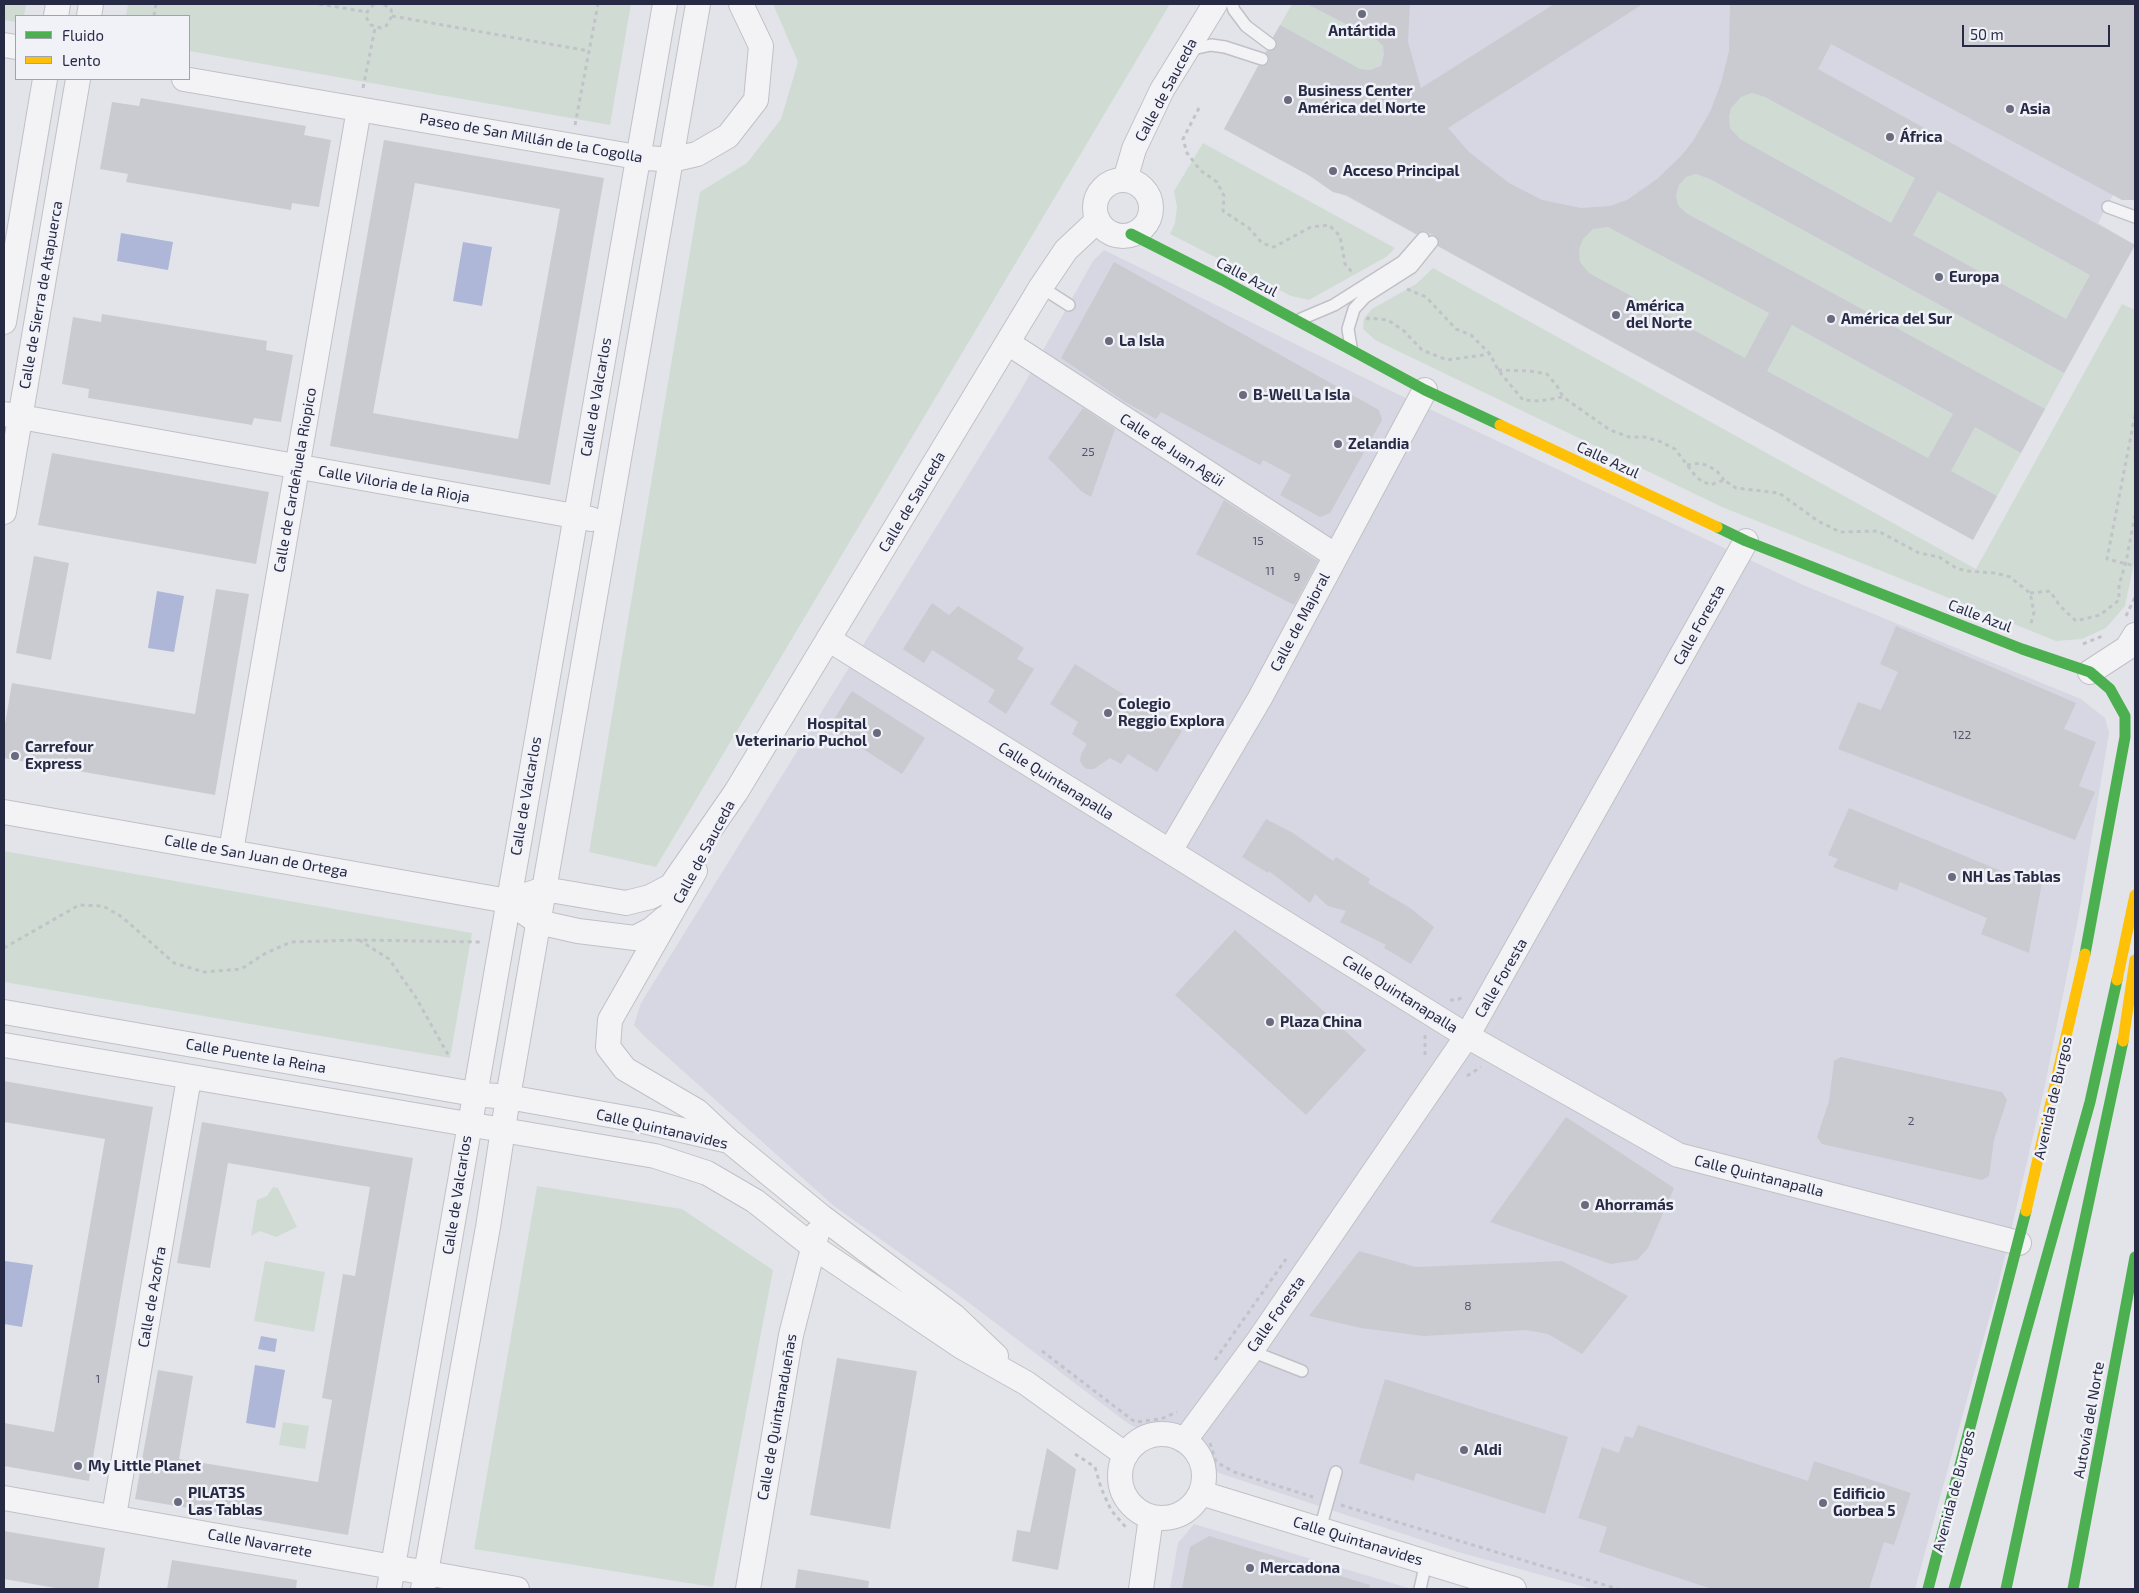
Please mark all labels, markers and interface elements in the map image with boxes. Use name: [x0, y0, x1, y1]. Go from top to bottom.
marker: Antártida: [1356, 8, 1368, 20]
legend: [15, 15, 190, 80]
scale bar: [1964, 15, 2112, 47]
place label: Antártida: [1328, 22, 1396, 40]
text: 50 m: [1970, 25, 2004, 43]
text: Fluido: [62, 26, 104, 44]
street label: Calle de Sauceda: [1131, 35, 1201, 145]
text: Lento: [62, 51, 101, 69]
place label: Business Center América del Norte: [1298, 82, 1426, 117]
marker: Business Center América del Norte: [1282, 94, 1294, 106]
place label: Asia: [2020, 100, 2050, 118]
marker: Asia: [2004, 103, 2016, 115]
street label: Paseo de San Millán de la Cogolla: [418, 109, 644, 167]
place label: África: [1900, 128, 1942, 146]
marker: África: [1884, 131, 1896, 143]
place label: Acceso Principal: [1343, 162, 1459, 180]
marker: Acceso Principal: [1327, 165, 1339, 177]
street label: Calle de Sierra de Atapuerca: [16, 200, 66, 390]
street label: Calle Azul: [1213, 253, 1281, 301]
place label: Europa: [1949, 268, 1999, 286]
marker: Europa: [1933, 271, 1945, 283]
place label: América del Norte: [1626, 297, 1692, 332]
marker: América del Norte: [1610, 309, 1622, 321]
place label: América del Sur: [1841, 310, 1952, 328]
marker: América del Sur: [1825, 313, 1837, 325]
place label: La Isla: [1119, 332, 1165, 350]
marker: La Isla: [1103, 335, 1115, 347]
street label: Calle de Valcarlos: [577, 336, 615, 458]
street label: Calle de Cardeñuela Riopico: [270, 386, 320, 574]
place label: B-Well La Isla: [1253, 386, 1350, 404]
marker: B-Well La Isla: [1237, 389, 1249, 401]
street label: Calle de Juan Agüi: [1116, 409, 1228, 491]
place label: Zelandia: [1348, 435, 1409, 453]
marker: Zelandia: [1332, 438, 1344, 450]
street label: Calle Azul: [1574, 438, 1642, 482]
house number: 25: [1081, 445, 1095, 459]
street label: Calle de Sauceda: [875, 448, 949, 556]
street label: Calle Viloria de la Rioja: [317, 462, 471, 506]
house number: 15: [1252, 534, 1264, 548]
house number: 11: [1265, 564, 1275, 578]
street label: Calle de Majoral: [1266, 569, 1334, 675]
house number: 9: [1294, 570, 1300, 584]
street label: Calle Foresta: [1670, 582, 1728, 668]
street label: Calle Azul: [1945, 596, 2015, 636]
place label: Colegio Reggio Explora: [1118, 695, 1225, 730]
marker: Colegio Reggio Explora: [1102, 707, 1114, 719]
place label: Hospital Veterinario Puchol: [736, 715, 867, 750]
marker: Hospital Veterinario Puchol: [871, 727, 883, 739]
house number: 122: [1953, 728, 1971, 742]
street label: Calle de Valcarlos: [507, 735, 545, 857]
place label: Carrefour Express: [25, 738, 94, 773]
street label: Calle Quintanapalla: [995, 738, 1117, 824]
marker: Carrefour Express: [9, 750, 21, 762]
street label: Calle de Sauceda: [669, 797, 739, 907]
street label: Calle de San Juan de Ortega: [163, 831, 349, 881]
place label: NH Las Tablas: [1962, 868, 2061, 886]
marker: NH Las Tablas: [1946, 871, 1958, 883]
street label: Calle Foresta: [1471, 935, 1531, 1021]
street label: Calle Quintanapalla: [1339, 951, 1461, 1037]
place label: Plaza China: [1280, 1013, 1362, 1031]
marker: Plaza China: [1264, 1016, 1276, 1028]
street label: Calle Puente la Reina: [184, 1035, 328, 1077]
street label: Avenida de Burgos: [2030, 1035, 2076, 1161]
street label: Calle Quintanavides: [594, 1105, 730, 1153]
house number: 2: [1908, 1114, 1914, 1128]
street label: Calle de Valcarlos: [439, 1134, 475, 1256]
street label: Calle Quintanapalla: [1692, 1151, 1826, 1201]
place label: Ahorramás: [1595, 1196, 1674, 1214]
marker: Ahorramás: [1579, 1199, 1591, 1211]
street label: Calle de Azofra: [134, 1245, 170, 1349]
street label: Calle Foresta: [1243, 1272, 1309, 1356]
house number: 8: [1464, 1299, 1472, 1313]
street label: Calle de Quintanadueñas: [753, 1332, 801, 1502]
street label: Autovía del Norte: [2070, 1360, 2108, 1480]
house number: 1: [96, 1372, 100, 1386]
street label: Avenida de Burgos: [1929, 1428, 1979, 1554]
place label: Aldi: [1474, 1441, 1502, 1459]
marker: Aldi: [1458, 1444, 1470, 1456]
place label: My Little Planet: [88, 1457, 201, 1475]
marker: My Little Planet: [72, 1460, 84, 1472]
place label: PILAT3S Las Tablas: [188, 1484, 262, 1519]
place label: Edificio Gorbea 5: [1833, 1485, 1895, 1520]
marker: PILAT3S Las Tablas: [172, 1496, 184, 1508]
marker: Edificio Gorbea 5: [1817, 1497, 1829, 1509]
street label: Calle Quintanavides: [1291, 1513, 1425, 1569]
street label: Calle Navarrete: [206, 1525, 314, 1561]
place label: Mercadona: [1260, 1559, 1340, 1577]
marker: Mercadona: [1244, 1562, 1256, 1574]

